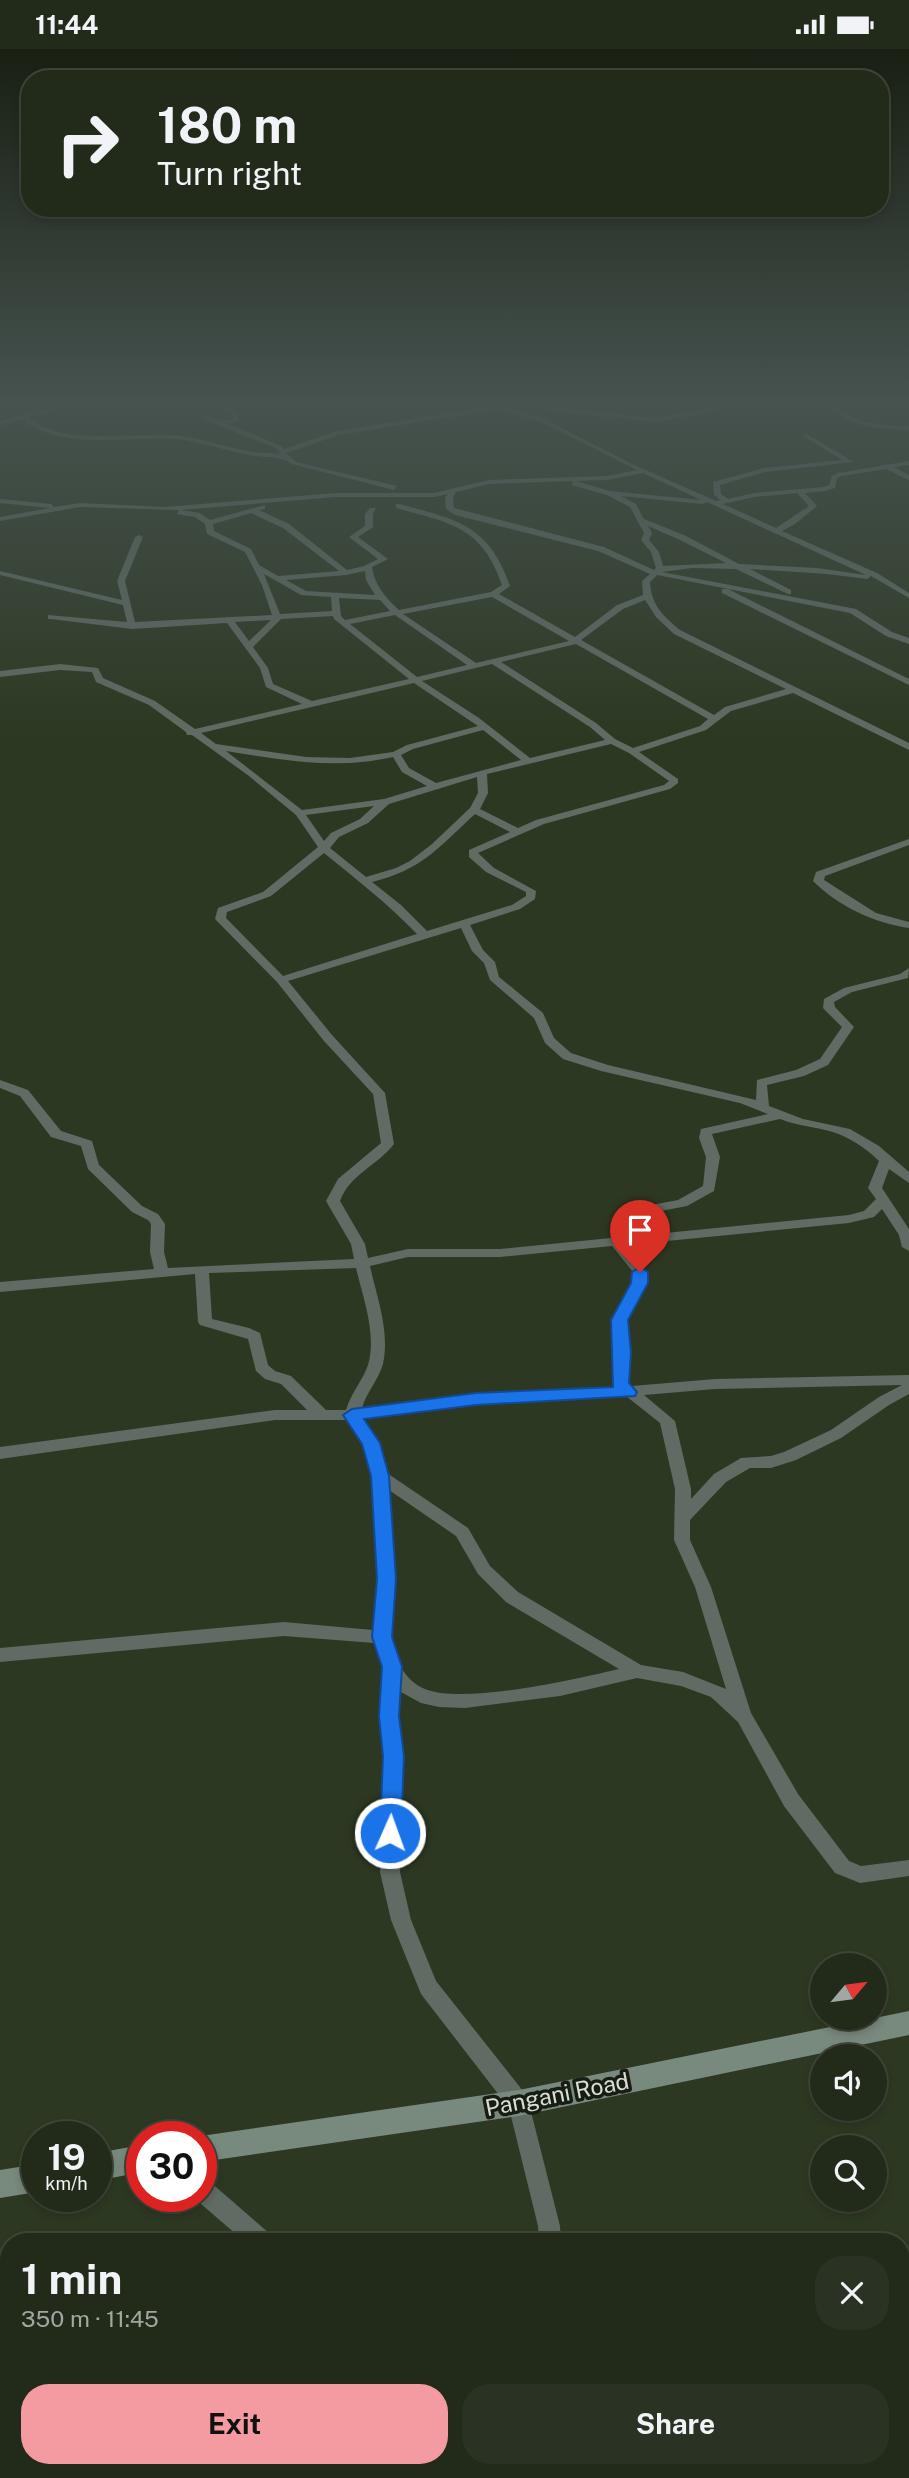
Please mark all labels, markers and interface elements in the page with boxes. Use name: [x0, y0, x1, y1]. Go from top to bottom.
text: 11:44: [35, 9, 98, 40]
text: 180 m: [157, 96, 297, 154]
icon: right: [42, 98, 133, 189]
text: Turn right: [157, 155, 302, 192]
pin: [610, 1200, 670, 1272]
icon: arrive: [621, 1211, 659, 1249]
position arrow: [353, 1796, 427, 1870]
north arrow: [810, 1953, 887, 2030]
map controls: [810, 1953, 887, 2212]
button: sound: [810, 2044, 887, 2121]
street label: Pangani Road: [483, 2067, 631, 2121]
speed limit sign: 30: [126, 2121, 217, 2212]
button: search: [810, 2135, 887, 2212]
text: 19: [47, 2137, 86, 2178]
text: km/h: [45, 2173, 88, 2194]
text: 1 min: [21, 2254, 122, 2303]
button: close: [815, 2256, 889, 2330]
text: 350 m · 11:45: [21, 2305, 159, 2332]
button: Exit: [21, 2384, 448, 2464]
button: Share: [462, 2384, 889, 2464]

